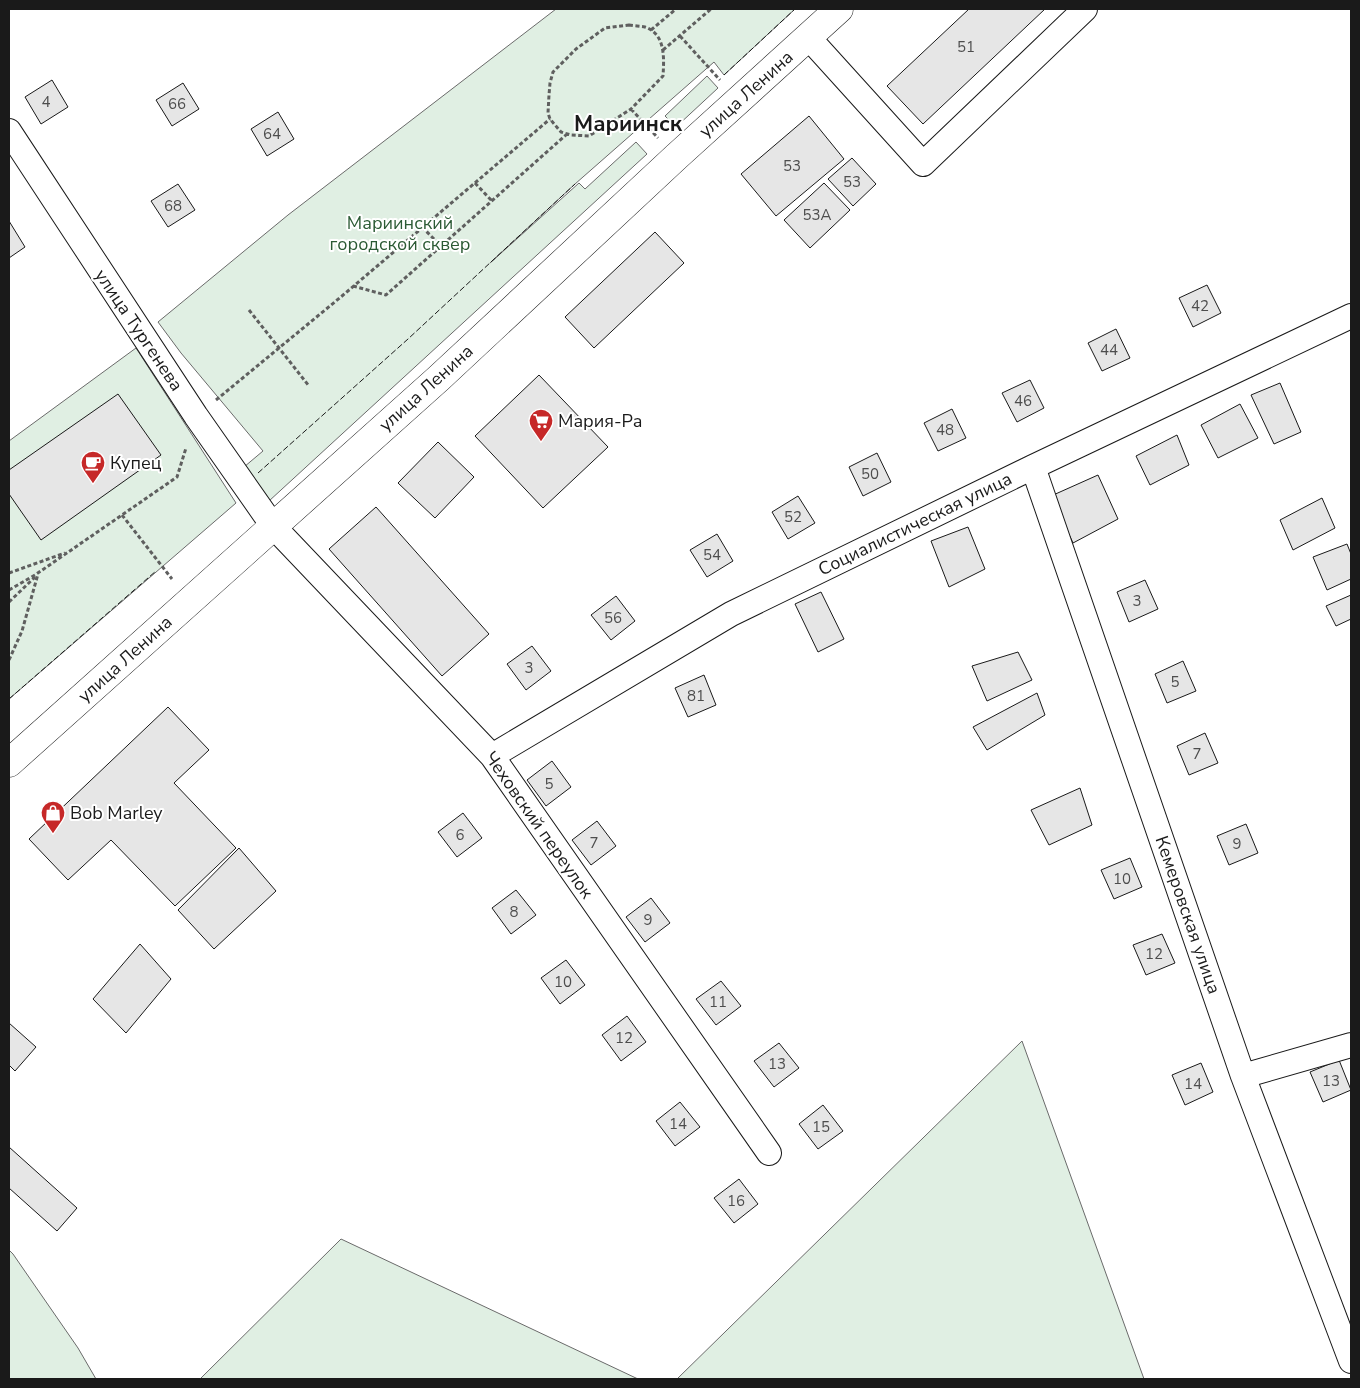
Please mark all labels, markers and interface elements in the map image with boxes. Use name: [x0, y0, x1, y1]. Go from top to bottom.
house number: 51: [957, 37, 975, 57]
street label: улица Ленина: [694, 45, 798, 143]
house number: 4: [41, 92, 51, 112]
house number: 66: [168, 94, 186, 114]
district label: Мариинск: [574, 109, 683, 139]
house number: 64: [263, 124, 281, 144]
house number: 53: [783, 156, 801, 176]
house number: 53: [843, 172, 861, 192]
house number: 68: [164, 196, 182, 216]
house number: 53А: [803, 205, 832, 225]
park label: Мариинский городской сквер: [329, 211, 471, 256]
street label: улица Тургенева: [89, 264, 189, 396]
house number: 42: [1191, 296, 1209, 316]
street label: улица Ленина: [374, 339, 478, 437]
house number: 44: [1100, 340, 1118, 360]
house number: 46: [1014, 391, 1032, 411]
supermarket icon: Мария-Ра: [528, 408, 554, 442]
place label: Мария-Ра: [558, 409, 643, 433]
house number: 48: [936, 420, 954, 440]
cafe icon: Купец: [80, 450, 106, 484]
place label: Купец: [110, 451, 162, 475]
house number: 50: [861, 464, 879, 484]
street label: Социалистическая улица: [814, 467, 1016, 581]
house number: 52: [784, 507, 802, 527]
house number: 54: [703, 545, 721, 565]
house number: 3: [1132, 591, 1142, 611]
house number: 56: [604, 608, 622, 628]
street label: улица Ленина: [73, 610, 177, 708]
house number: 3: [524, 658, 534, 678]
house number: 5: [1170, 672, 1180, 692]
house number: 81: [687, 686, 705, 706]
house number: 7: [1192, 744, 1202, 764]
street label: Чеховский переулок: [479, 747, 599, 904]
house number: 5: [544, 774, 554, 794]
shop icon: Bob Marley: [40, 800, 66, 834]
place label: Bob Marley: [70, 801, 163, 825]
house number: 6: [455, 825, 465, 845]
house number: 7: [589, 833, 599, 853]
street label: Кемеровская улица: [1150, 833, 1226, 997]
house number: 9: [1232, 834, 1242, 854]
house number: 10: [1113, 869, 1131, 889]
house number: 8: [509, 902, 519, 922]
house number: 9: [643, 910, 653, 930]
house number: 12: [1145, 944, 1163, 964]
house number: 10: [554, 972, 572, 992]
house number: 11: [709, 992, 727, 1012]
house number: 12: [615, 1028, 633, 1048]
house number: 13: [768, 1054, 786, 1074]
house number: 13: [1322, 1071, 1340, 1091]
house number: 14: [1184, 1074, 1202, 1094]
house number: 14: [669, 1114, 687, 1134]
house number: 15: [812, 1117, 830, 1137]
house number: 16: [727, 1191, 745, 1211]

